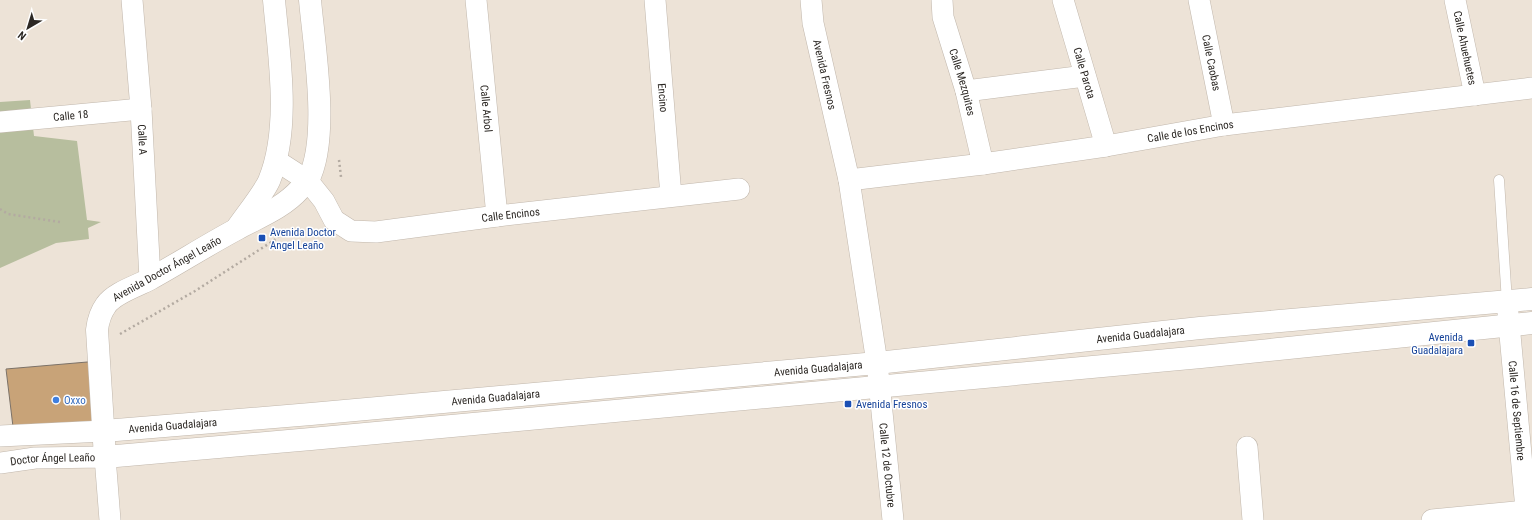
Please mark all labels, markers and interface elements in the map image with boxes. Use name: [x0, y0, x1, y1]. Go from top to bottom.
north arrow: [8, 8, 48, 48]
street label: Calle Ahuehuetes: [1451, 10, 1479, 86]
text: N: [15, 28, 29, 43]
street label: Calle Caobas: [1200, 33, 1224, 92]
street label: Avenida Fresnos: [811, 38, 839, 111]
street label: Calle Parota: [1071, 46, 1098, 100]
street label: Calle Mezquites: [947, 47, 978, 117]
street label: Encino: [655, 83, 671, 113]
street label: Calle Arbol: [478, 84, 495, 133]
street label: Calle 18: [53, 107, 89, 124]
street label: Calle de los Encinos: [1146, 117, 1234, 145]
street label: Calle A: [135, 124, 150, 156]
street label: Calle Encinos: [481, 205, 540, 224]
place label: Avenida Doctor Angel Leaño: [270, 226, 337, 252]
street label: Avenida Doctor Ángel Leaño: [110, 233, 224, 304]
marker: Avenida Doctor Angel Leaño: [257, 233, 267, 243]
street label: Avenida Guadalajara: [1096, 323, 1185, 346]
place label: Avenida Guadalajara: [1411, 331, 1463, 357]
marker: Avenida Guadalajara: [1466, 338, 1476, 348]
street label: Avenida Guadalajara: [773, 358, 863, 379]
street label: Calle 16 de Septiembre: [1506, 360, 1528, 461]
street label: Avenida Guadalajara: [451, 387, 540, 408]
place label: Oxxo: [64, 394, 86, 407]
marker: Oxxo: [51, 395, 61, 405]
place label: Avenida Fresnos: [856, 398, 927, 411]
marker: Avenida Fresnos: [843, 399, 853, 409]
street label: Avenida Guadalajara: [128, 415, 218, 435]
street label: Calle 12 de Octubre: [877, 422, 898, 508]
street label: Doctor Ángel Leaño: [9, 451, 96, 468]

